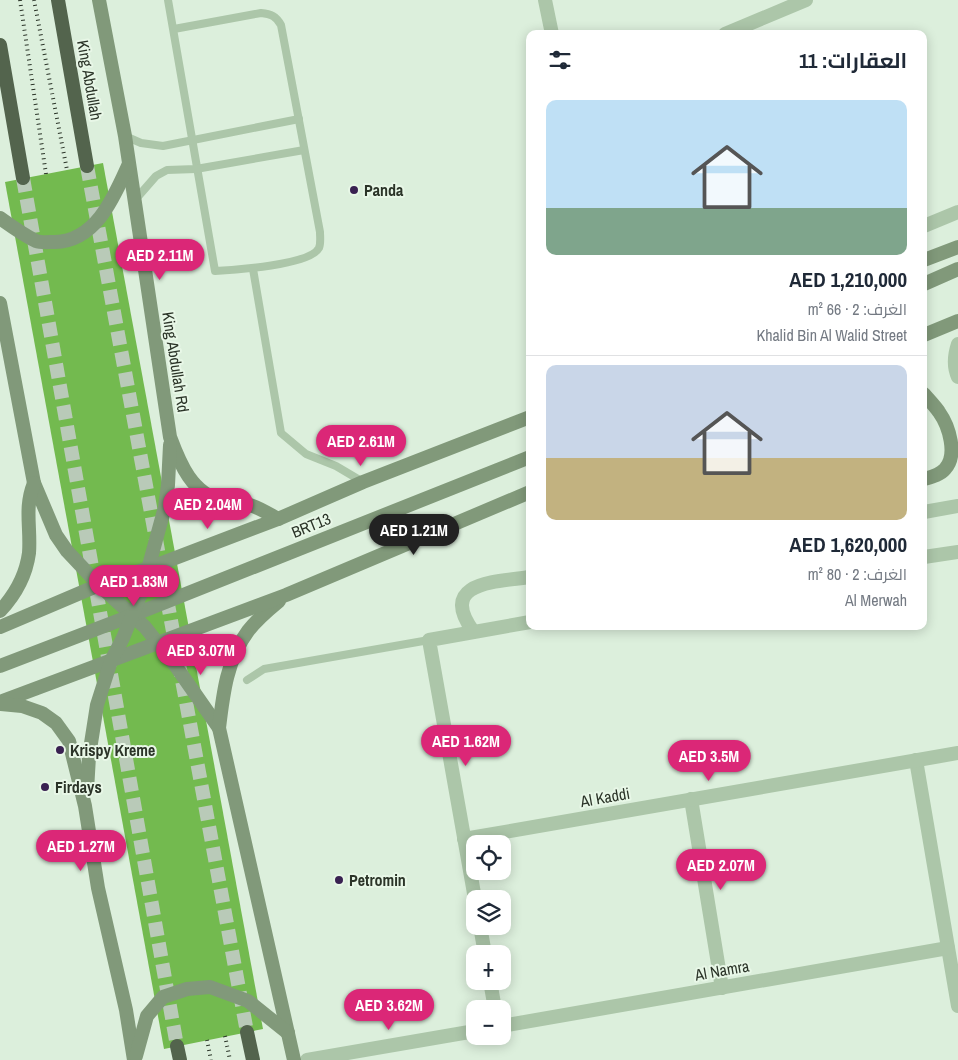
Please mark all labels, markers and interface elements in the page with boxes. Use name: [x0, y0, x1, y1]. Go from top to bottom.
street label: King Abdullah: [72, 38, 108, 122]
icon: filters: [546, 46, 574, 74]
text: العقارات: 11: [799, 46, 907, 75]
icon: home: [682, 132, 772, 222]
place label: Panda: [364, 179, 404, 201]
marker: Panda: [348, 184, 360, 196]
pin: AED 2.11M: [103, 238, 217, 281]
text: AED 2.11M: [126, 244, 194, 266]
text: AED 1,210,000: [789, 265, 907, 294]
text: الغرف: 2 · 66 m²: [808, 298, 907, 320]
street label: King Abdullah Rd: [157, 310, 195, 414]
text: Khalid Bin Al Walid Street: [757, 324, 907, 346]
icon: home: [682, 398, 772, 488]
pin: AED 2.61M: [304, 424, 418, 467]
text: AED 2.61M: [327, 430, 395, 452]
pin: AED 2.04M: [151, 488, 265, 530]
text: AED 2.04M: [174, 493, 242, 515]
street label: BRT13: [288, 507, 334, 543]
pin: AED 1.21M: [357, 514, 471, 556]
text: AED 1.21M: [380, 519, 448, 541]
text: AED 1,620,000: [789, 530, 907, 559]
text: الغرف: 2 · 80 m²: [808, 563, 907, 585]
pin: AED 1.83M: [77, 564, 191, 607]
text: AED 1.83M: [100, 570, 168, 592]
text: Al Merwah: [845, 589, 907, 611]
pin: AED 3.07M: [144, 634, 258, 676]
text: AED 3.07M: [167, 639, 235, 661]
pin: AED 1.62M: [409, 724, 523, 767]
text: AED 1.62M: [432, 730, 500, 752]
place label: Krispy Kreme: [70, 739, 155, 761]
pin: AED 3.5M: [657, 740, 761, 782]
marker: Krispy Kreme: [54, 744, 66, 756]
text: AED 3.5M: [679, 745, 739, 767]
place label: Firdays: [55, 776, 102, 798]
marker: Firdays: [39, 781, 51, 793]
street label: Al Kaddi: [578, 782, 631, 812]
pin: AED 1.27M: [24, 830, 138, 872]
text: AED 1.27M: [47, 835, 115, 857]
map controls: [466, 835, 511, 1045]
button: locate: [466, 835, 511, 880]
pin: AED 2.07M: [664, 848, 778, 891]
text: AED 2.07M: [687, 854, 755, 876]
place label: Petromin: [349, 869, 406, 891]
marker: Petromin: [333, 874, 345, 886]
button: layers: [466, 890, 511, 935]
button: +: [466, 945, 511, 990]
street label: Al Namra: [692, 954, 752, 986]
pin: AED 3.62M: [332, 988, 446, 1031]
text: AED 3.62M: [355, 994, 423, 1016]
button: −: [466, 1000, 511, 1045]

